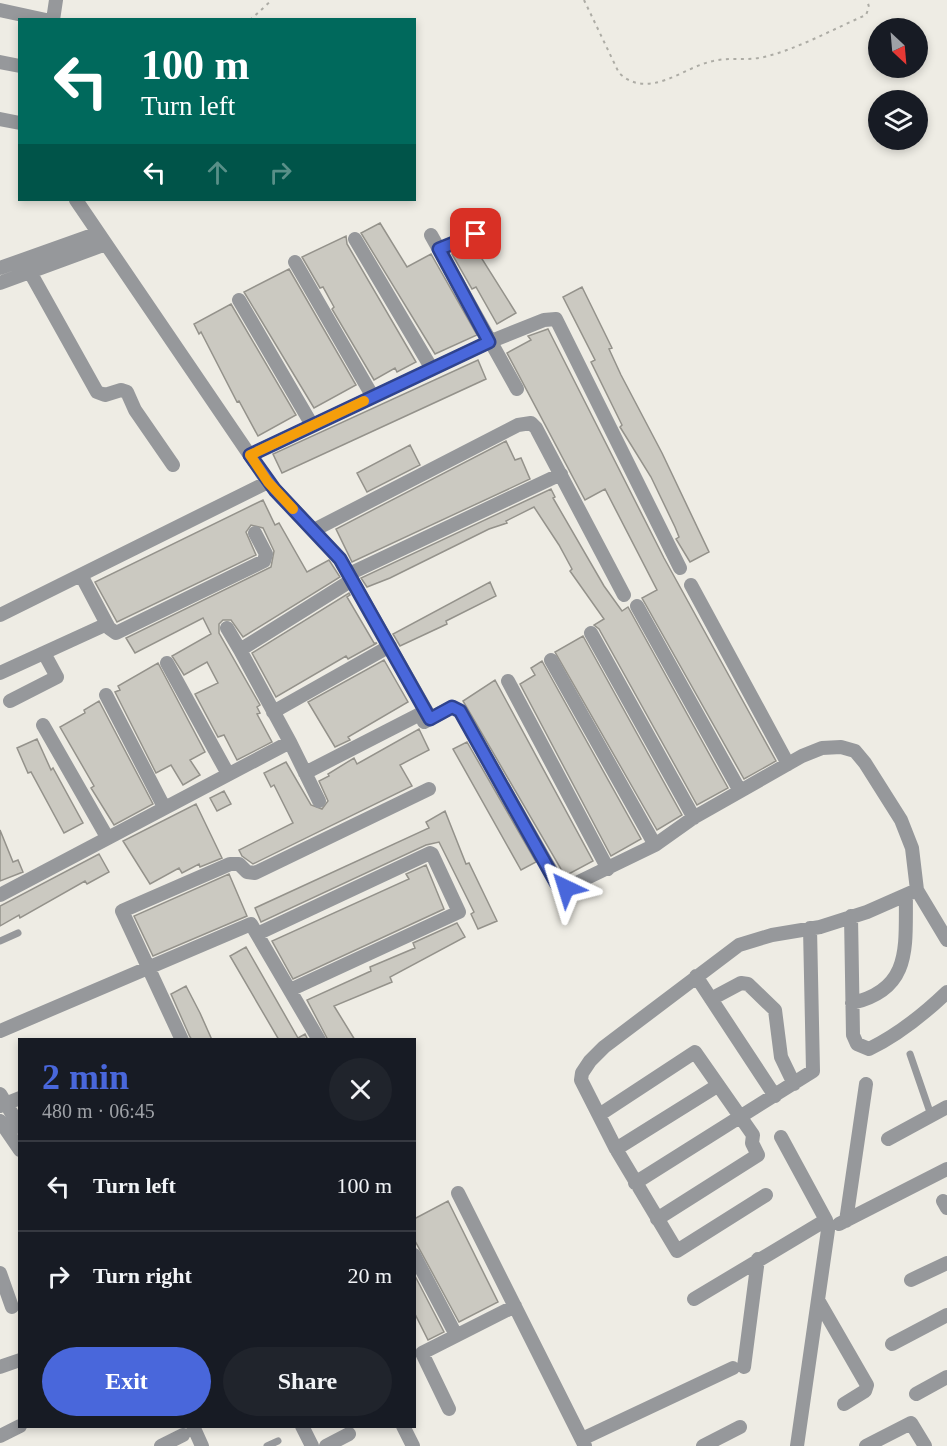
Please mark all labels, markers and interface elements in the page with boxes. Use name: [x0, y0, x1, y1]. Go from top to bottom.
north arrow: [868, 18, 928, 78]
map controls: [868, 18, 928, 150]
icon: left: [42, 42, 120, 120]
text: 100 m: [141, 42, 250, 88]
button: layers: [868, 90, 928, 150]
text: Turn left: [141, 91, 235, 121]
icon: left: [138, 156, 171, 189]
icon: ahead: [201, 156, 234, 189]
icon: right: [264, 156, 297, 189]
pin: [450, 208, 501, 259]
icon: arrive: [459, 217, 492, 250]
position arrow: [534, 856, 598, 920]
text: 2 min: [42, 1057, 129, 1097]
button: close: [329, 1058, 392, 1121]
text: 480 m · 06:45: [42, 1100, 155, 1122]
icon: left: [42, 1170, 75, 1203]
text: Turn left: [93, 1173, 176, 1198]
text: 100 m: [336, 1173, 392, 1198]
icon: right: [42, 1260, 75, 1293]
text: Turn right: [93, 1263, 192, 1288]
text: 20 m: [347, 1263, 392, 1288]
button: Exit: [42, 1347, 211, 1416]
button: Share: [223, 1347, 392, 1416]

